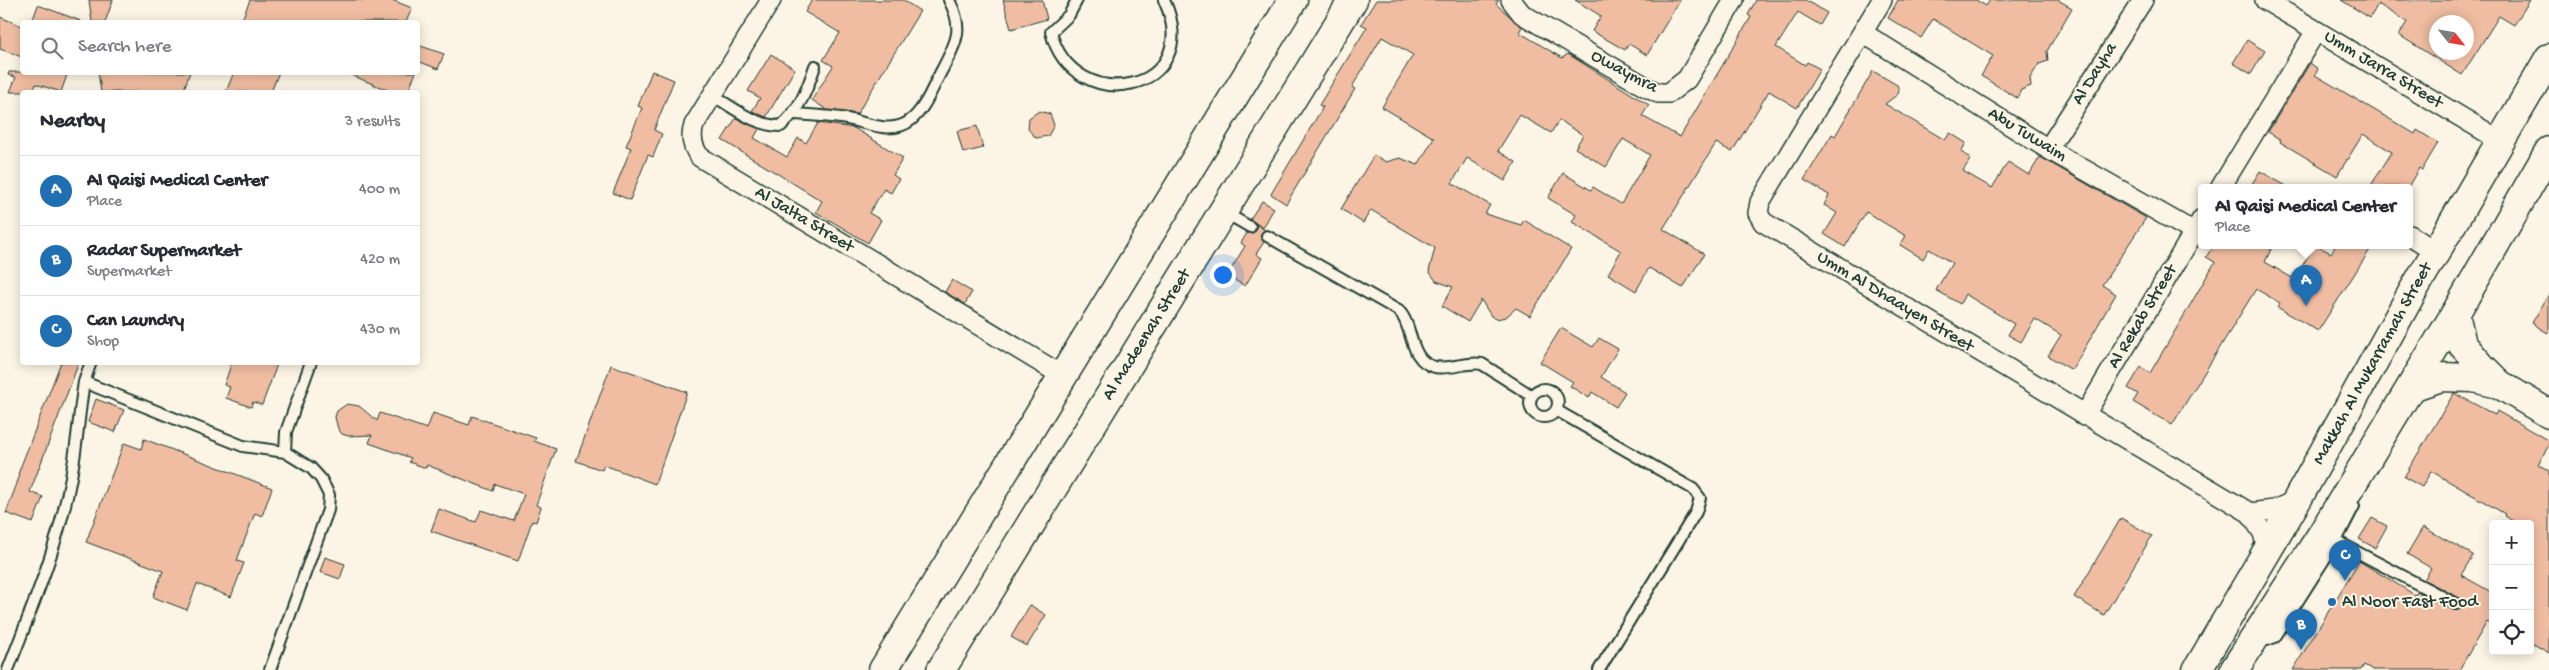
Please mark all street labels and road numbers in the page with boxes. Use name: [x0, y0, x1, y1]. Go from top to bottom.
street label: Umm Jarra Street: [2320, 26, 2448, 115]
street label: Al Dayha: [2068, 38, 2123, 109]
street label: Owaymra: [1587, 46, 1662, 99]
street label: Abu Tuwaim: [1984, 103, 2071, 167]
street label: Al Jalta Street: [751, 182, 859, 259]
street label: Umm Al Dhaayen Street: [1813, 247, 1979, 358]
street label: Makkah Al Mukarramah Street: [2309, 258, 2438, 469]
street label: Al Rekab Street: [2104, 260, 2183, 373]
street label: Al Madeenah Street: [1098, 264, 1197, 405]

